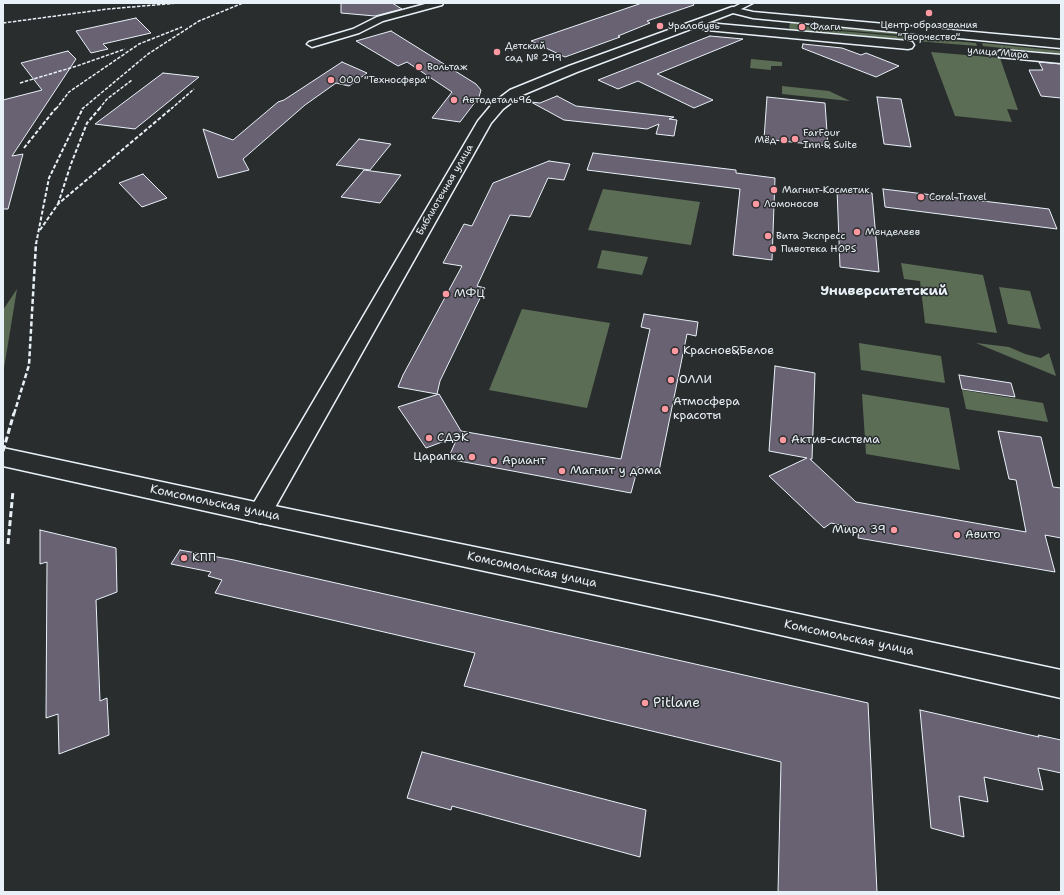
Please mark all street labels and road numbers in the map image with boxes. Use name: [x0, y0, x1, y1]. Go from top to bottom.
street label: улица Мира: [967, 44, 1029, 62]
street label: Библиотечная улица: [414, 142, 476, 238]
street label: Комсомольская улица: [149, 482, 281, 524]
street label: Комсомольская улица: [466, 549, 598, 591]
street label: Комсомольская улица: [783, 617, 915, 659]

